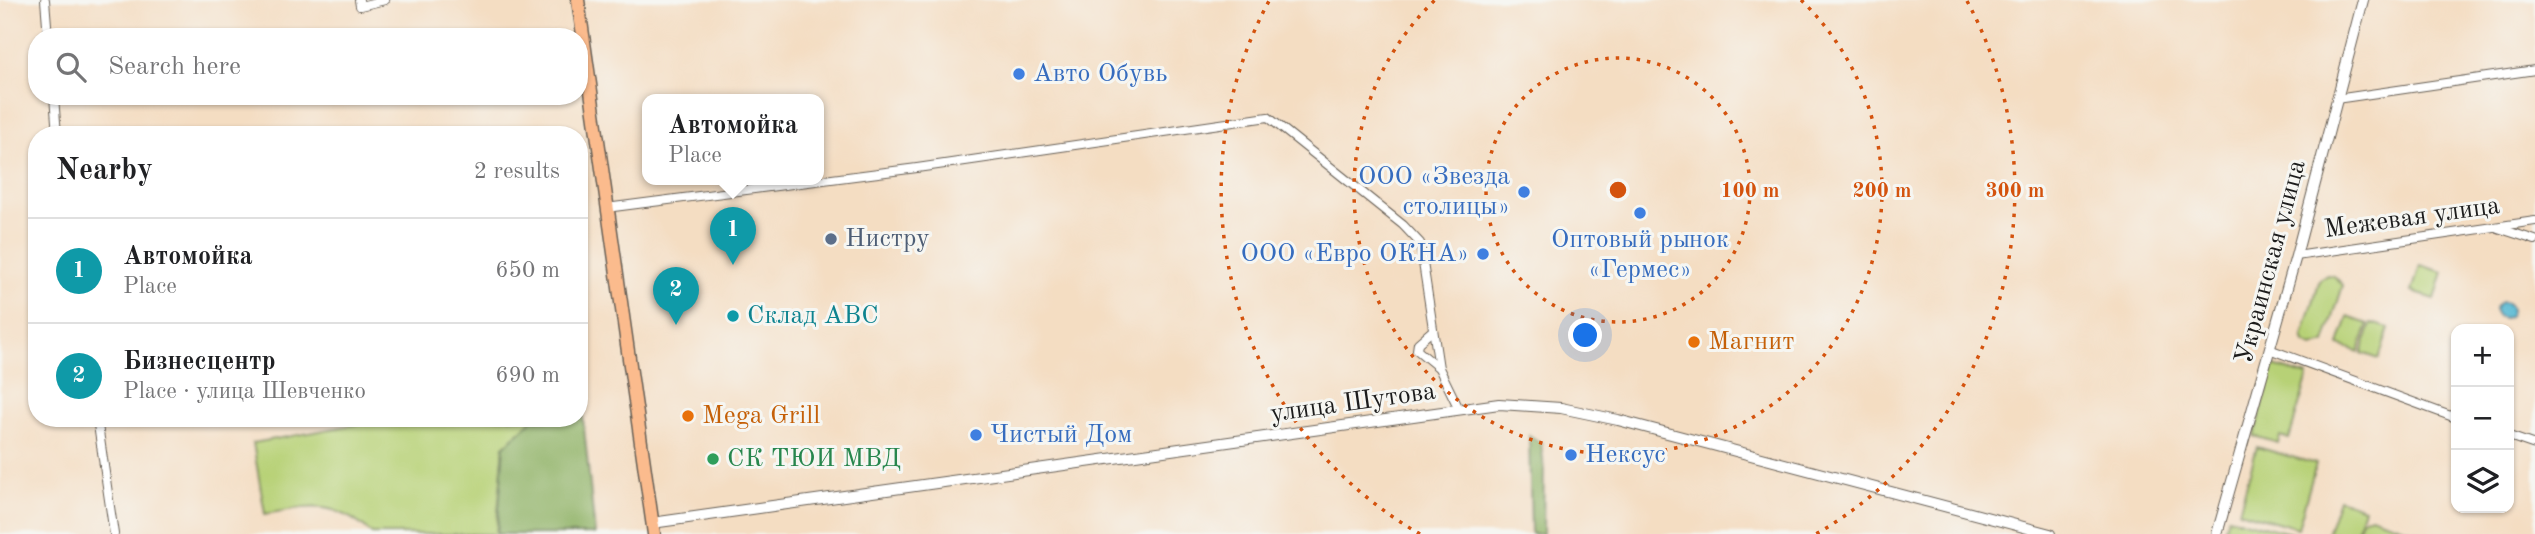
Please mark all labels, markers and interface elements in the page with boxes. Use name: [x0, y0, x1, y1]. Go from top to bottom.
search box: [28, 28, 588, 105]
icon: search: [52, 48, 90, 86]
text: Search here: [108, 54, 241, 80]
place label: Авто Обувь: [1033, 61, 1167, 87]
marker: Авто Обувь: [1011, 66, 1027, 82]
popup: [642, 94, 824, 185]
text: Автомойка: [668, 113, 798, 139]
text: Place: [668, 144, 722, 167]
text: Nearby: [56, 156, 153, 186]
street label: Украинская улица: [2231, 157, 2311, 367]
text: 2 results: [474, 160, 560, 183]
place label: ООО «Звезда столицы»: [1358, 164, 1510, 220]
centre of rings: [1606, 178, 1630, 202]
text: 100 m: [1720, 181, 1780, 202]
text: 200 m: [1852, 181, 1912, 202]
text: 300 m: [1985, 181, 2045, 202]
marker: ООО «Звезда столицы»: [1516, 184, 1532, 200]
street label: Межевая улица: [2323, 193, 2502, 243]
marker: Оптовый рынок «Гермес»: [1632, 205, 1648, 221]
pin: 1: [710, 207, 756, 265]
place label: Нистру: [845, 226, 930, 252]
place label: Оптовый рынок «Гермес»: [1551, 227, 1729, 283]
marker: Нистру: [823, 231, 839, 247]
place label: ООО «Евро ОКНА»: [1241, 241, 1469, 267]
text: Автомойка: [123, 244, 253, 270]
marker: ООО «Евро ОКНА»: [1475, 246, 1491, 262]
text: 1: [72, 259, 86, 282]
text: 650 m: [495, 259, 560, 282]
pin: 2: [653, 267, 699, 325]
text: Place: [123, 275, 177, 298]
place label: Склад АВС: [747, 303, 879, 329]
marker: Склад АВС: [725, 308, 741, 324]
your location: [1568, 318, 1602, 352]
map controls: [2451, 324, 2514, 513]
button: +: [2451, 324, 2514, 387]
place label: Магнит: [1708, 329, 1794, 355]
marker: Магнит: [1686, 334, 1702, 350]
text: Бизнесцентр: [123, 349, 276, 375]
text: 2: [72, 364, 86, 387]
text: 690 m: [495, 364, 560, 387]
street label: улица Шутова: [1269, 379, 1438, 427]
text: Place · улица Шевченко: [123, 380, 366, 403]
button: −: [2451, 387, 2514, 450]
place label: Mega Grill: [702, 403, 820, 429]
marker: Mega Grill: [680, 408, 696, 424]
place label: Чистый Дом: [990, 422, 1132, 448]
marker: Чистый Дом: [968, 427, 984, 443]
place label: Нексус: [1585, 442, 1666, 468]
place label: СК ТЮИ МВД: [727, 446, 901, 472]
marker: Нексус: [1563, 447, 1579, 463]
button: layers: [2451, 450, 2514, 513]
marker: СК ТЮИ МВД: [705, 451, 721, 467]

